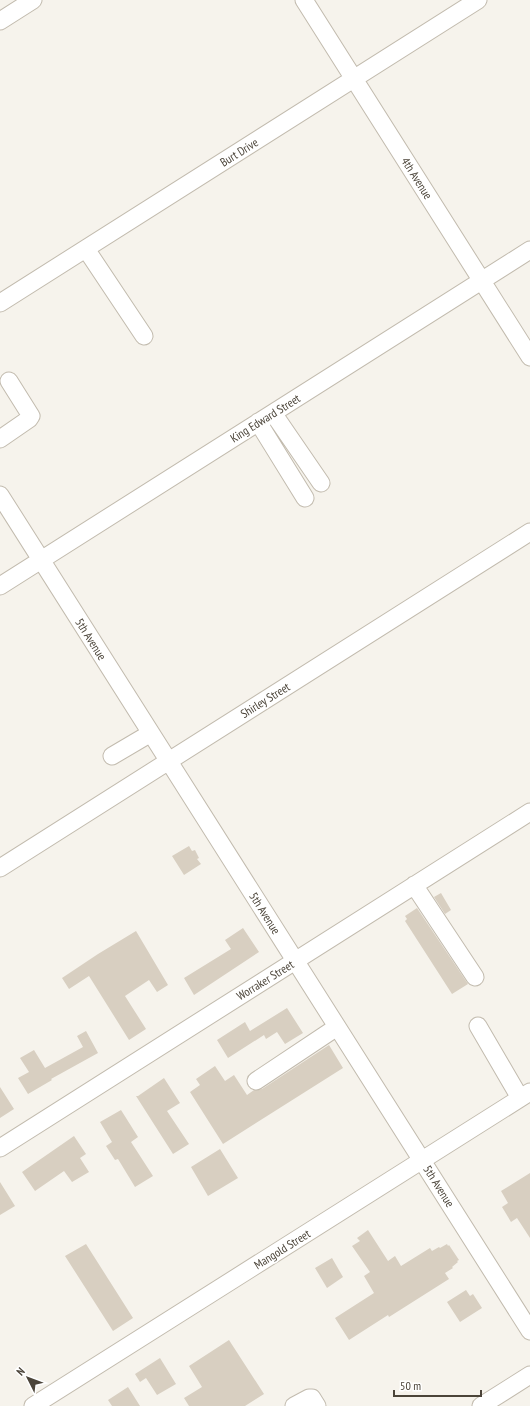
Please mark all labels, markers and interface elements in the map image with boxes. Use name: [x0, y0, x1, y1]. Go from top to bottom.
street label: Burt Drive: [217, 134, 261, 170]
street label: 4th Avenue: [398, 154, 436, 202]
street label: King Edward Street: [227, 390, 303, 445]
street label: 5th Avenue: [72, 615, 110, 663]
street label: Shirley Street: [238, 679, 293, 721]
street label: 5th Avenue: [246, 889, 284, 937]
street label: Worraker Street: [234, 956, 297, 1003]
street label: 5th Avenue: [420, 1162, 458, 1210]
street label: Mangold Street: [251, 1225, 313, 1272]
north arrow: [8, 1358, 48, 1398]
text: N: [13, 1364, 28, 1378]
scale bar: [394, 1372, 481, 1398]
text: 50 m: [400, 1378, 421, 1393]

